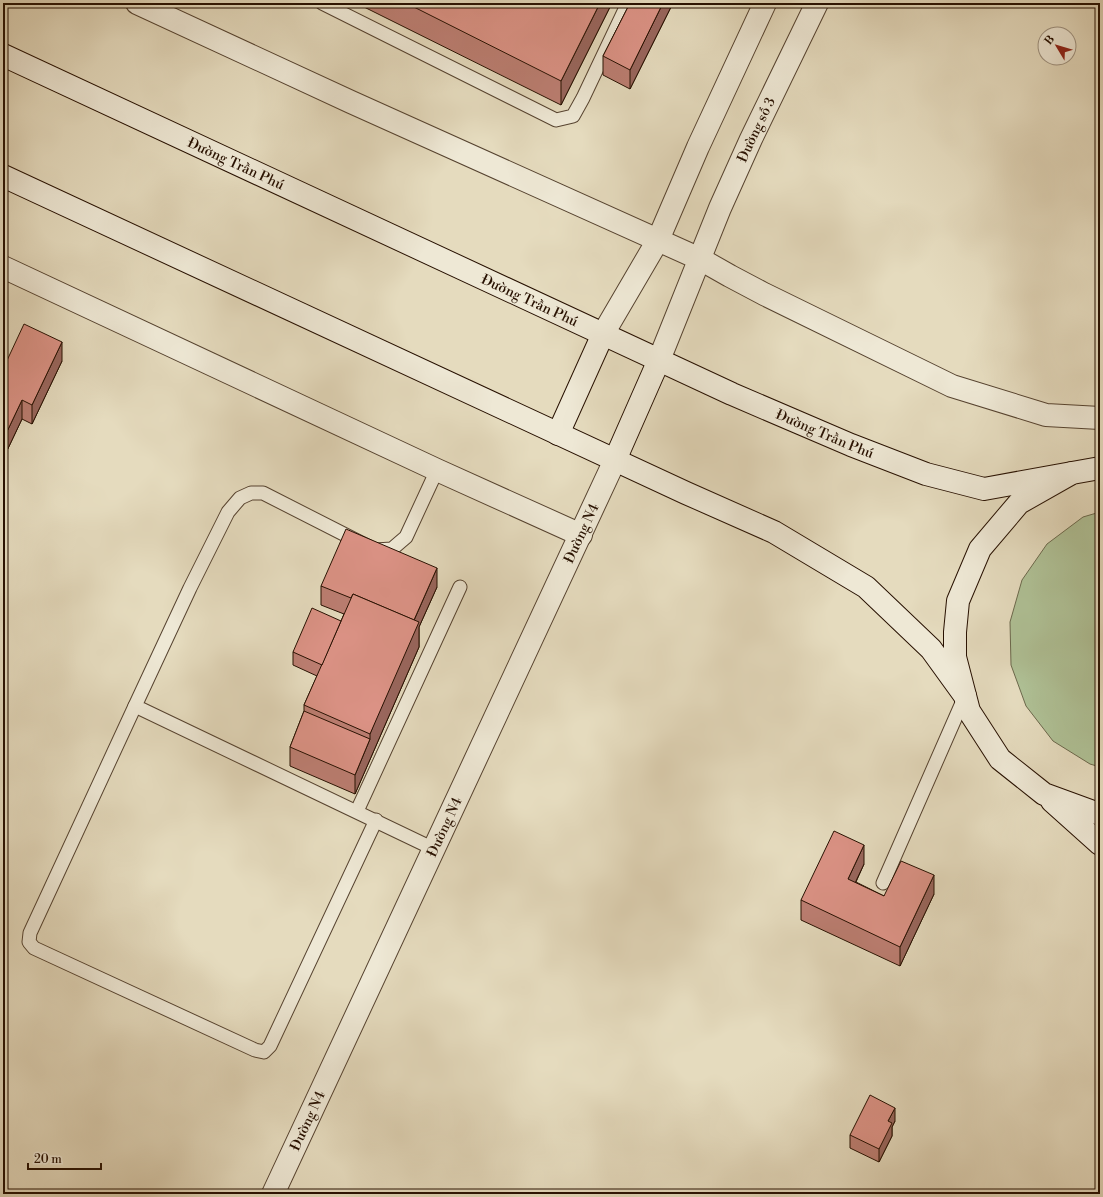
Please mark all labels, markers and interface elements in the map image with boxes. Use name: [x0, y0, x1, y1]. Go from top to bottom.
north arrow: [1037, 26, 1077, 66]
text: B: [1042, 33, 1058, 48]
street label: Đường số 3: [734, 94, 780, 165]
street label: Đường Trần Phú: [184, 134, 287, 195]
street label: Đường Trần Phú: [478, 271, 581, 331]
street label: Đường Trần Phú: [773, 406, 876, 463]
street label: Đường N4: [560, 501, 603, 566]
street label: Đường N4: [423, 794, 467, 860]
street label: Đường N4: [286, 1088, 330, 1154]
scale bar: [28, 1145, 101, 1171]
text: 20 m: [34, 1152, 62, 1167]

